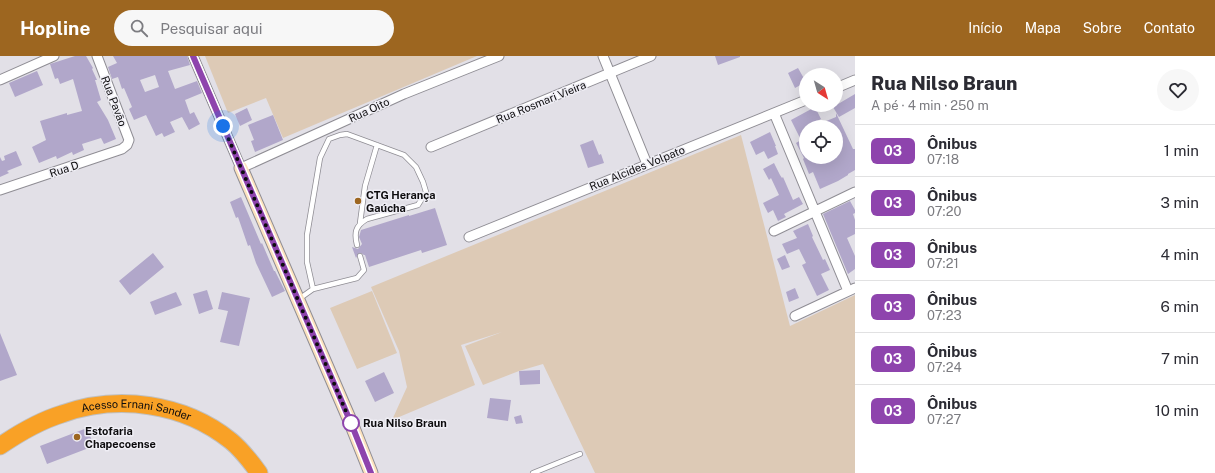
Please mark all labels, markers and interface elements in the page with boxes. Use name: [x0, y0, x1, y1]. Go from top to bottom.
search box: [114, 10, 394, 46]
text: Hopline: [20, 17, 90, 39]
icon: search: [128, 17, 150, 39]
text: Pesquisar aqui: [160, 20, 262, 37]
text: Início: [968, 20, 1003, 36]
text: Mapa: [1025, 20, 1061, 36]
text: Sobre: [1083, 20, 1122, 36]
text: Contato: [1144, 20, 1195, 36]
north arrow: [799, 68, 843, 112]
map controls: [799, 68, 843, 164]
button: heart: [1157, 69, 1199, 111]
text: Rua Nilso Braun: [871, 72, 1018, 94]
street label: Rua Pavão: [99, 74, 129, 128]
street label: Rua Rosmari Vieira: [494, 78, 588, 126]
street label: Rua Oito: [347, 95, 391, 125]
text: A pé · 4 min · 250 m: [871, 98, 989, 113]
your location: [213, 116, 233, 136]
button: locate: [799, 120, 843, 164]
text: Ônibus: [927, 135, 977, 152]
text: 1 min: [1164, 142, 1199, 159]
street label: Rua Alcides Volpato: [588, 143, 686, 193]
text: 03: [884, 143, 902, 159]
text: 07:18: [927, 152, 959, 167]
street label: Rua D: [48, 159, 81, 179]
text: Ônibus: [927, 187, 977, 204]
place label: CTG Herança Gaúcha: [366, 189, 435, 214]
text: 3 min: [1160, 194, 1199, 211]
text: 03: [884, 195, 902, 211]
marker: CTG Herança Gaúcha: [353, 196, 363, 206]
text: 07:20: [927, 204, 961, 219]
text: Ônibus: [927, 239, 977, 256]
text: 4 min: [1160, 246, 1199, 263]
text: 03: [884, 247, 902, 263]
text: 07:21: [927, 256, 959, 271]
text: Ônibus: [927, 291, 977, 308]
text: 6 min: [1161, 298, 1199, 315]
text: 03: [884, 299, 902, 315]
text: 07:23: [927, 308, 962, 323]
text: Ônibus: [927, 343, 977, 360]
text: 7 min: [1161, 350, 1199, 367]
text: 03: [884, 351, 902, 367]
text: 07:24: [927, 360, 962, 375]
text: Ônibus: [927, 395, 977, 412]
street label: Acesso Ernani Sander: [80, 398, 193, 423]
text: 10 min: [1155, 402, 1199, 419]
text: 03: [884, 403, 902, 419]
text: 07:27: [927, 412, 961, 427]
marker: Rua Nilso Braun: [342, 414, 360, 432]
place label: Rua Nilso Braun: [363, 417, 447, 429]
place label: Estofaria Chapecoense: [85, 425, 156, 450]
marker: Estofaria Chapecoense: [72, 432, 82, 442]

